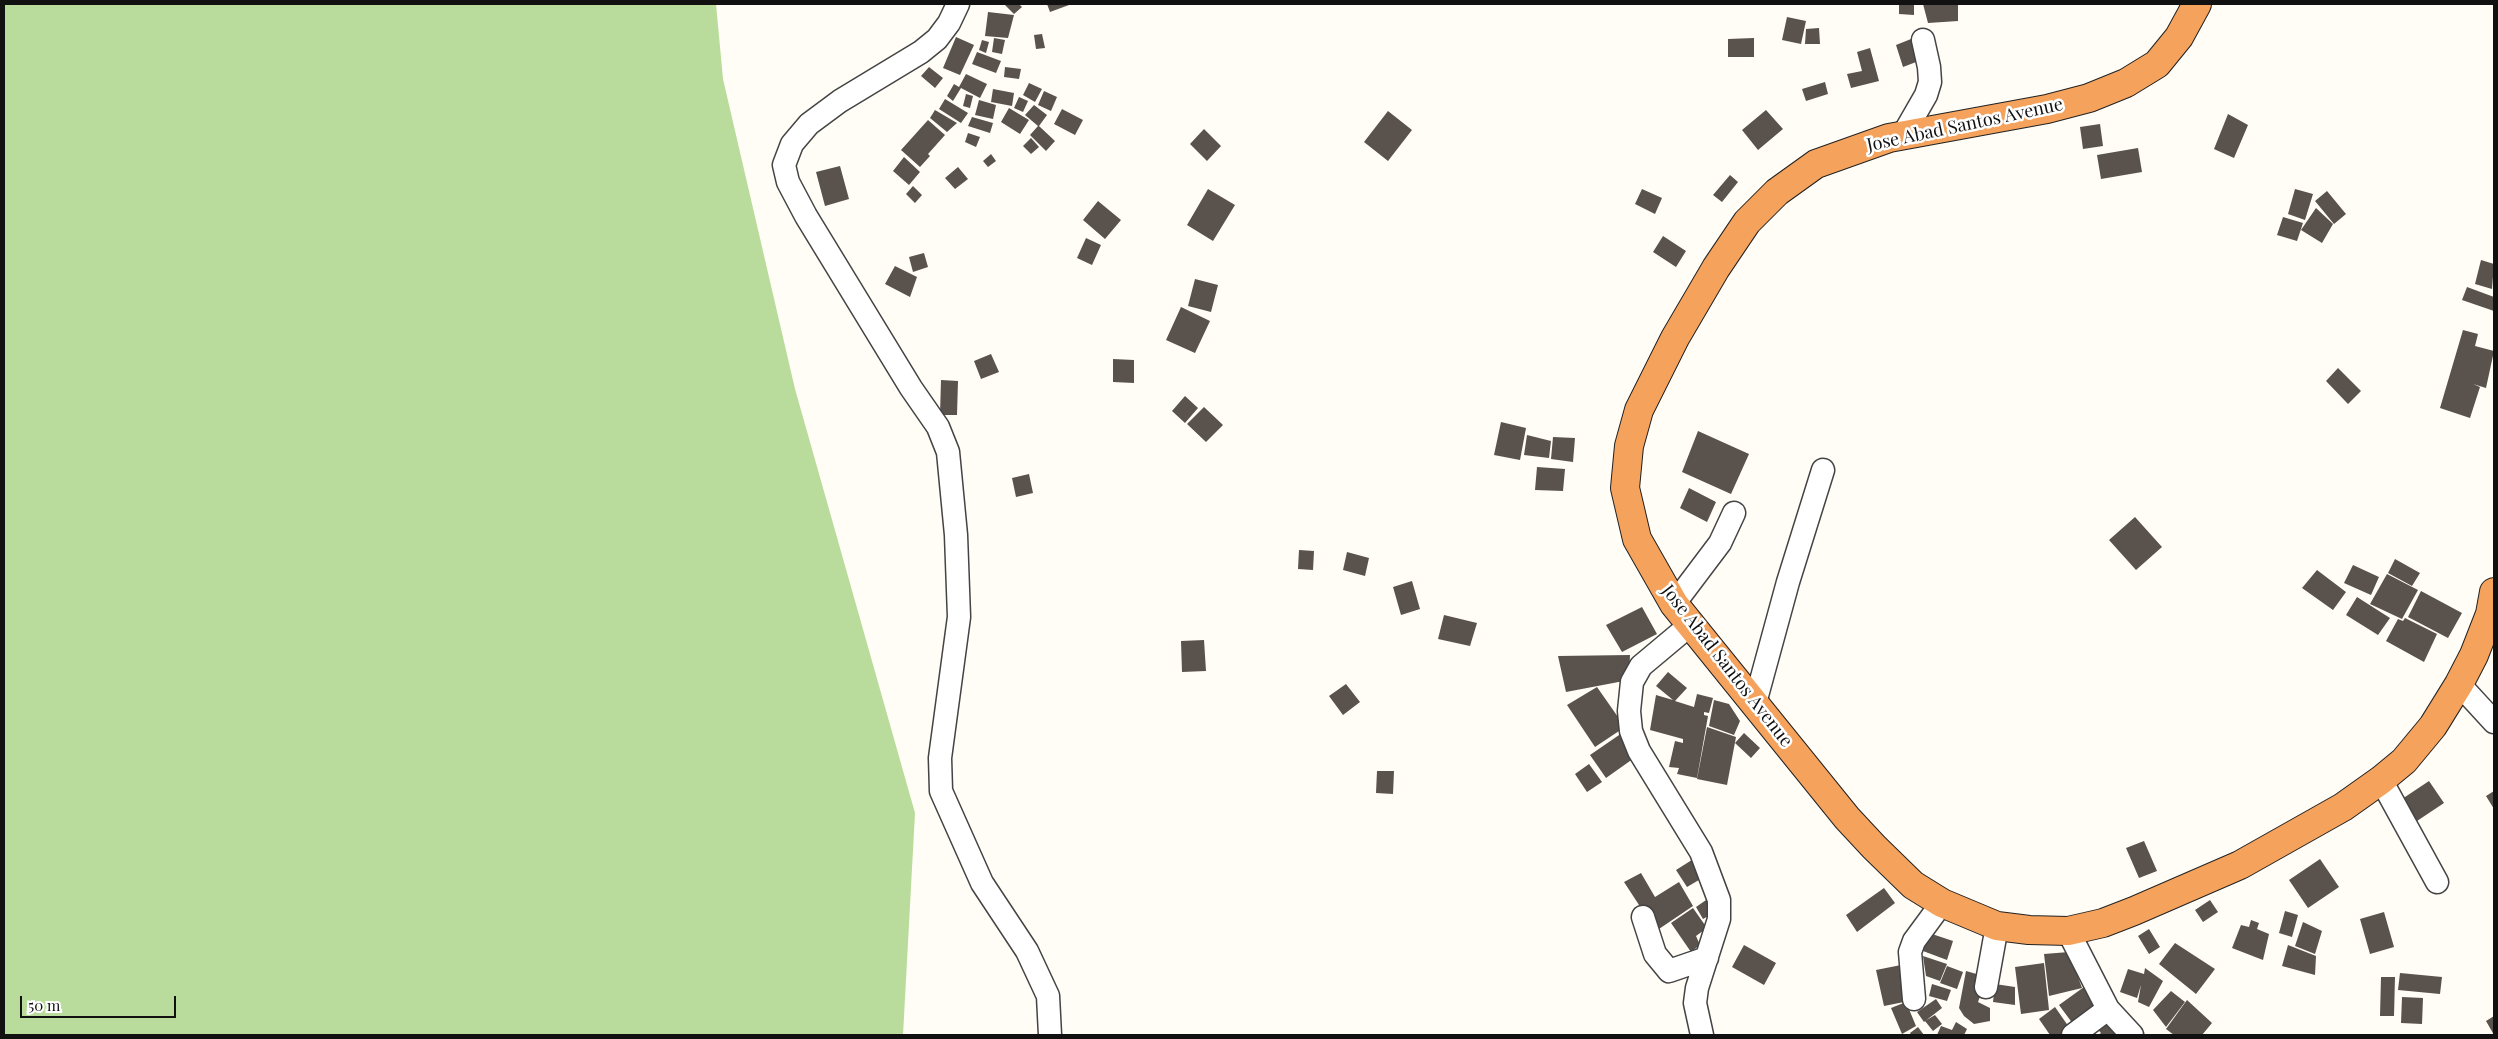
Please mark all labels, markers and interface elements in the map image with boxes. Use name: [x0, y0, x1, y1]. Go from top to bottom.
street label: Jose Abad Santos Avenue: [1865, 94, 2065, 156]
street label: Jose Abad Santos Avenue: [1657, 581, 1797, 751]
scale bar: [22, 986, 179, 1018]
text: 50 m: [28, 995, 60, 1015]

